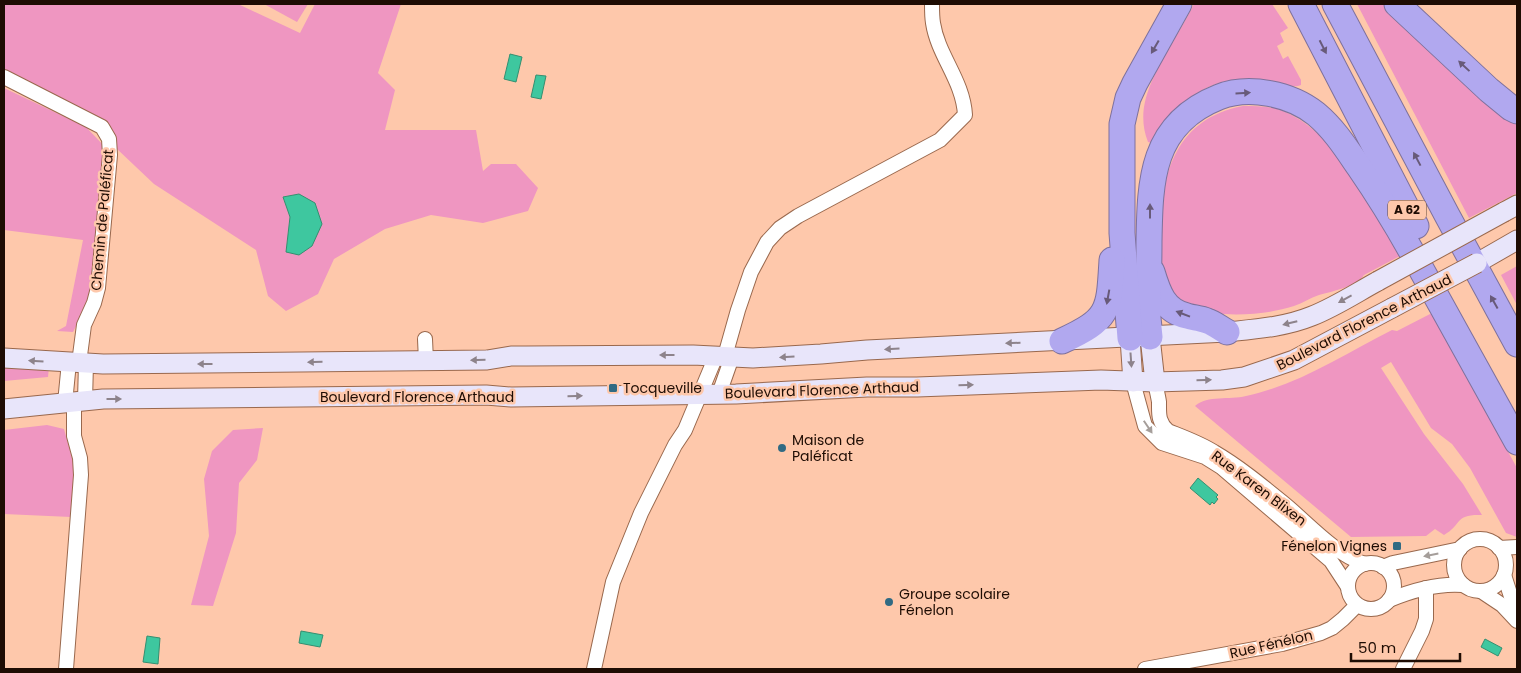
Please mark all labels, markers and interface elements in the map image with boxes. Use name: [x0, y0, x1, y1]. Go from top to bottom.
one-way arrow: [1151, 40, 1160, 53]
one-way arrow: [1319, 40, 1327, 54]
one-way arrow: [1459, 60, 1471, 72]
one-way arrow: [1235, 89, 1251, 97]
street label: Chemin de Paléficat: [86, 149, 118, 291]
one-way arrow: [1412, 152, 1421, 165]
road number: A 62: [1388, 200, 1426, 220]
one-way arrow: [1146, 203, 1154, 219]
street label: Boulevard Florence Arthaud: [1273, 269, 1455, 375]
one-way arrow: [1104, 289, 1112, 305]
one-way arrow: [1490, 294, 1498, 309]
one-way arrow: [1338, 295, 1353, 303]
one-way arrow: [1175, 310, 1190, 318]
one-way arrow: [1283, 319, 1298, 327]
one-way arrow: [1005, 340, 1021, 348]
one-way arrow: [884, 345, 900, 353]
one-way arrow: [659, 351, 675, 359]
one-way arrow: [1128, 352, 1136, 368]
one-way arrow: [779, 353, 795, 361]
one-way arrow: [28, 356, 44, 364]
one-way arrow: [469, 356, 485, 364]
one-way arrow: [307, 358, 323, 366]
one-way arrow: [196, 360, 212, 368]
one-way arrow: [1196, 376, 1212, 384]
street label: Boulevard Florence Arthaud: [725, 377, 919, 403]
place label: Tocqueville: [623, 378, 702, 398]
one-way arrow: [958, 381, 974, 389]
marker: Tocqueville: [607, 382, 619, 394]
street label: Boulevard Florence Arthaud: [320, 387, 514, 407]
one-way arrow: [568, 392, 584, 400]
one-way arrow: [106, 395, 122, 403]
one-way arrow: [1143, 420, 1153, 434]
place label: Maison de Paléficat: [792, 430, 864, 466]
marker: Maison de Paléficat: [776, 442, 788, 454]
street label: Rue Karen Blixen: [1207, 446, 1311, 530]
place label: Fénelon Vignes: [1281, 536, 1387, 556]
marker: Fénelon Vignes: [1391, 540, 1403, 552]
one-way arrow: [1423, 551, 1439, 559]
place label: Groupe scolaire Fénelon: [899, 584, 1010, 620]
marker: Groupe scolaire Fénelon: [883, 596, 895, 608]
street label: Rue Fénélon: [1228, 625, 1314, 663]
scale bar: [1351, 630, 1460, 662]
text: 50 m: [1358, 637, 1396, 658]

